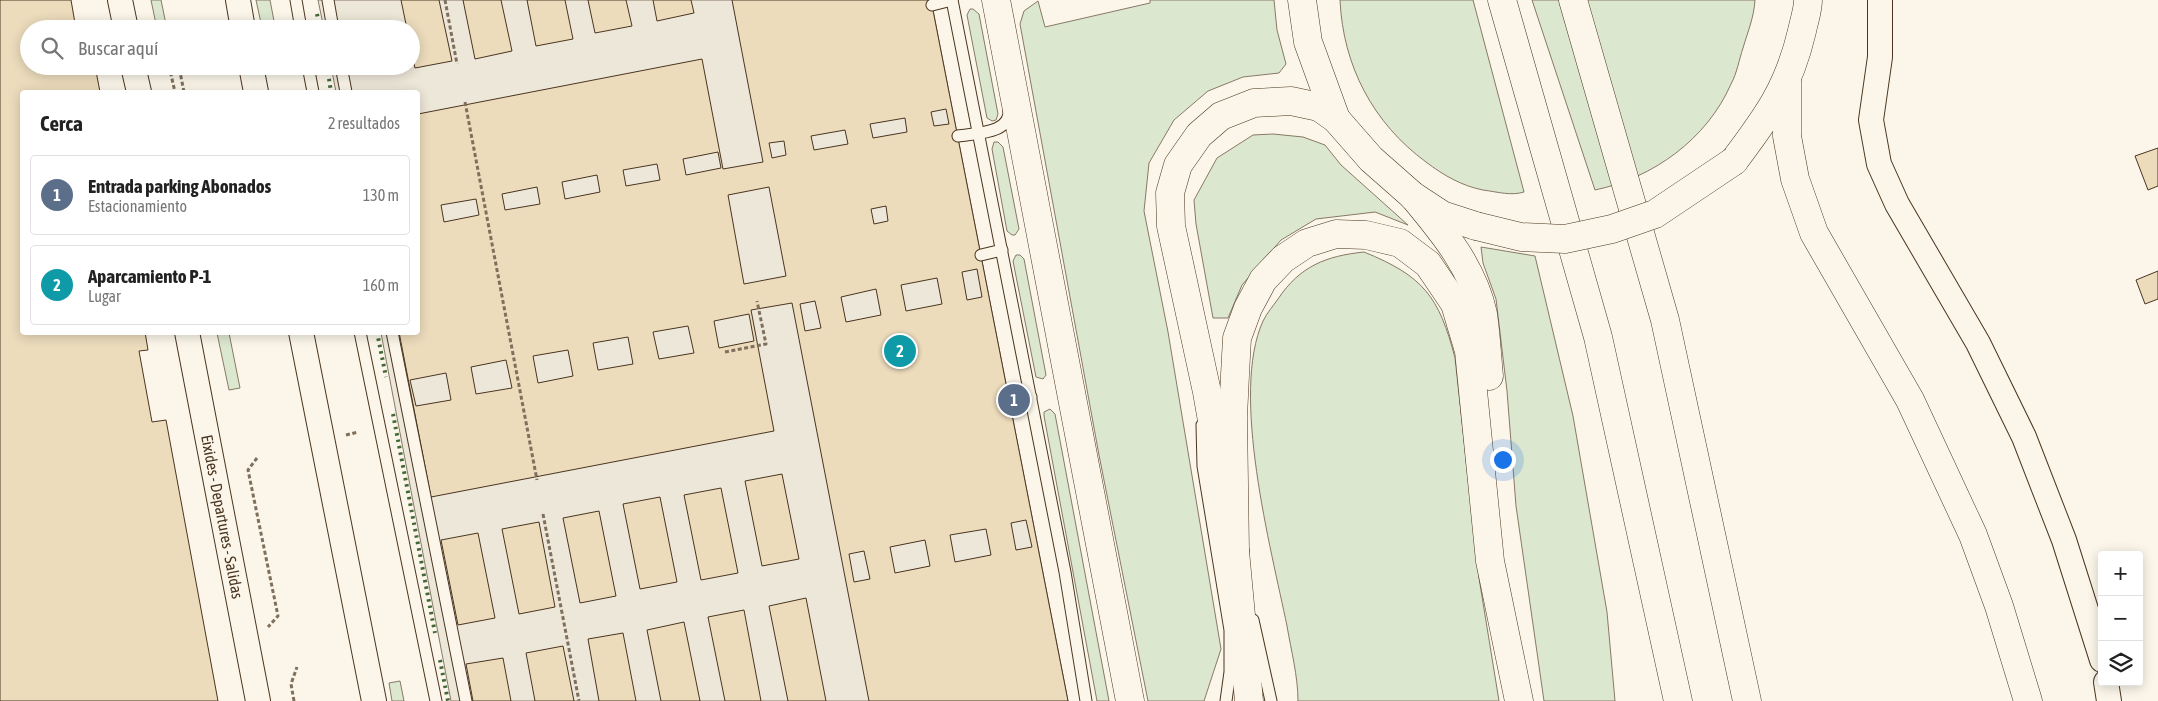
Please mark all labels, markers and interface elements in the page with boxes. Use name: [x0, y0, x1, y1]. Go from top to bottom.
search box: [20, 20, 420, 75]
icon: search: [38, 34, 66, 62]
text: Buscar aquí: [78, 37, 158, 59]
text: Cerca: [40, 111, 83, 135]
text: 2 resultados: [328, 114, 400, 132]
text: Entrada parking Abonados: [88, 175, 271, 197]
text: 1: [53, 186, 61, 204]
text: 130 m: [363, 186, 399, 204]
text: Estacionamiento: [88, 197, 187, 215]
text: Aparcamiento P-1: [88, 265, 211, 287]
text: 2: [53, 276, 61, 294]
text: 160 m: [363, 276, 399, 294]
text: Lugar: [88, 287, 121, 305]
pin: 2: [884, 332, 916, 370]
pin: 1: [998, 381, 1030, 419]
street label: Eixides - Departures - Salidas: [198, 433, 247, 601]
your location: [1490, 447, 1516, 473]
map controls: [2098, 551, 2143, 686]
button: +: [2098, 551, 2143, 596]
button: −: [2098, 596, 2143, 641]
button: layers: [2098, 641, 2143, 686]

